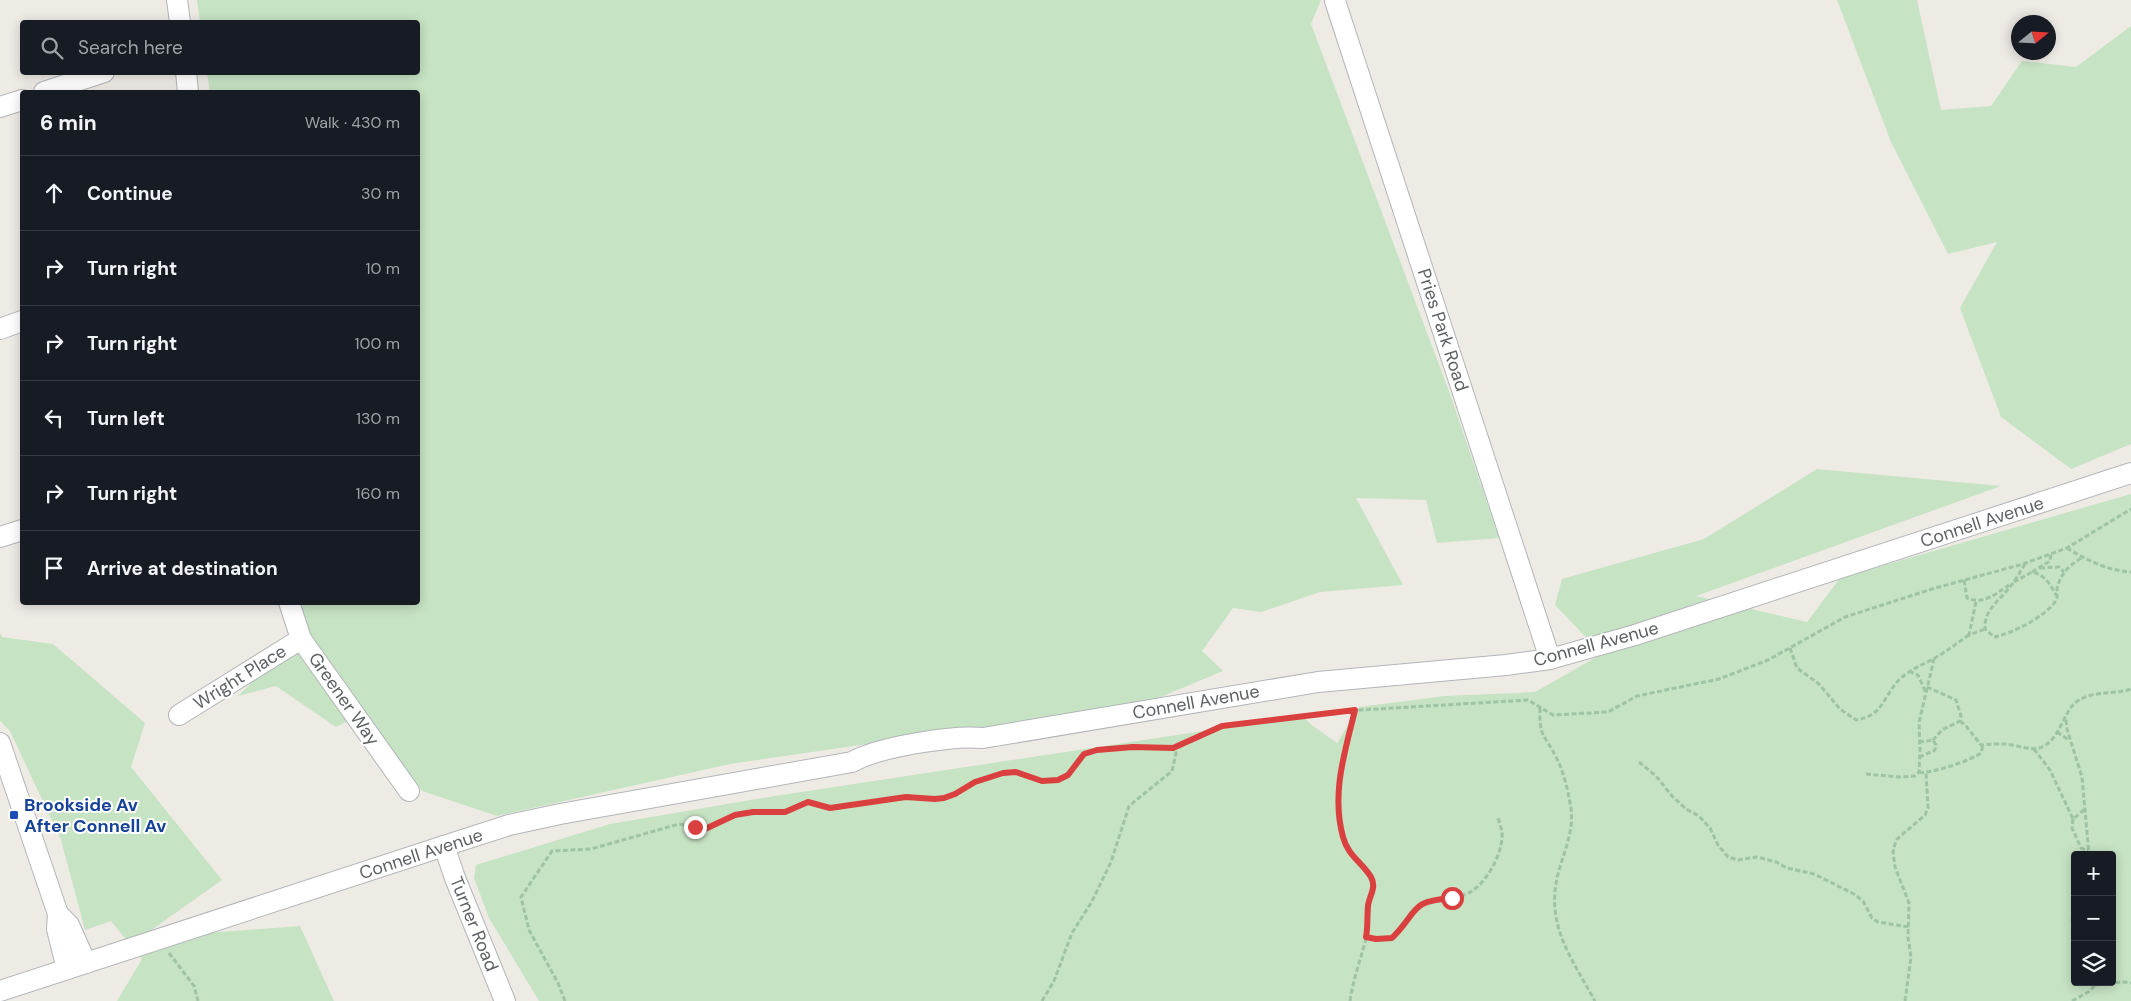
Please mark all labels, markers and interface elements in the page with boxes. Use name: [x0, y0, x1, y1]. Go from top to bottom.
north arrow: [2011, 15, 2056, 60]
search box: [20, 20, 420, 75]
icon: search: [38, 34, 66, 62]
text: Search here: [78, 35, 183, 60]
text: 6 min: [40, 109, 97, 137]
text: Walk · 430 m: [305, 112, 400, 133]
icon: ahead: [40, 179, 68, 207]
text: Continue: [87, 181, 173, 206]
text: 30 m: [361, 183, 400, 204]
icon: right: [40, 254, 68, 282]
text: Turn right: [87, 256, 177, 281]
text: 10 m: [366, 258, 400, 279]
street label: Pries Park Road: [1412, 266, 1474, 394]
icon: right: [40, 329, 68, 357]
text: Turn right: [87, 331, 177, 356]
text: 100 m: [355, 333, 400, 354]
icon: left: [40, 404, 68, 432]
text: Turn left: [87, 406, 165, 431]
text: 130 m: [356, 408, 400, 429]
icon: right: [40, 479, 68, 507]
text: Turn right: [87, 481, 177, 506]
text: 160 m: [356, 483, 400, 504]
street label: Connell Avenue: [1917, 491, 2047, 553]
icon: arrive: [40, 554, 68, 582]
text: Arrive at destination: [87, 556, 278, 581]
street label: Connell Avenue: [1531, 616, 1661, 672]
street label: Wright Place: [189, 639, 291, 715]
street label: Greener Way: [303, 648, 385, 750]
street label: Connell Avenue: [1131, 679, 1261, 725]
place label: Brookside Av After Connell Av: [24, 793, 166, 838]
marker: Brookside Av After Connell Av: [8, 809, 20, 821]
route end: [684, 816, 707, 839]
street label: Connell Avenue: [356, 823, 486, 885]
map controls: [2071, 851, 2116, 986]
button: +: [2071, 851, 2116, 896]
street label: Turner Road: [444, 873, 504, 975]
route start: [1441, 887, 1464, 910]
button: −: [2071, 896, 2116, 941]
button: layers: [2071, 941, 2116, 986]

